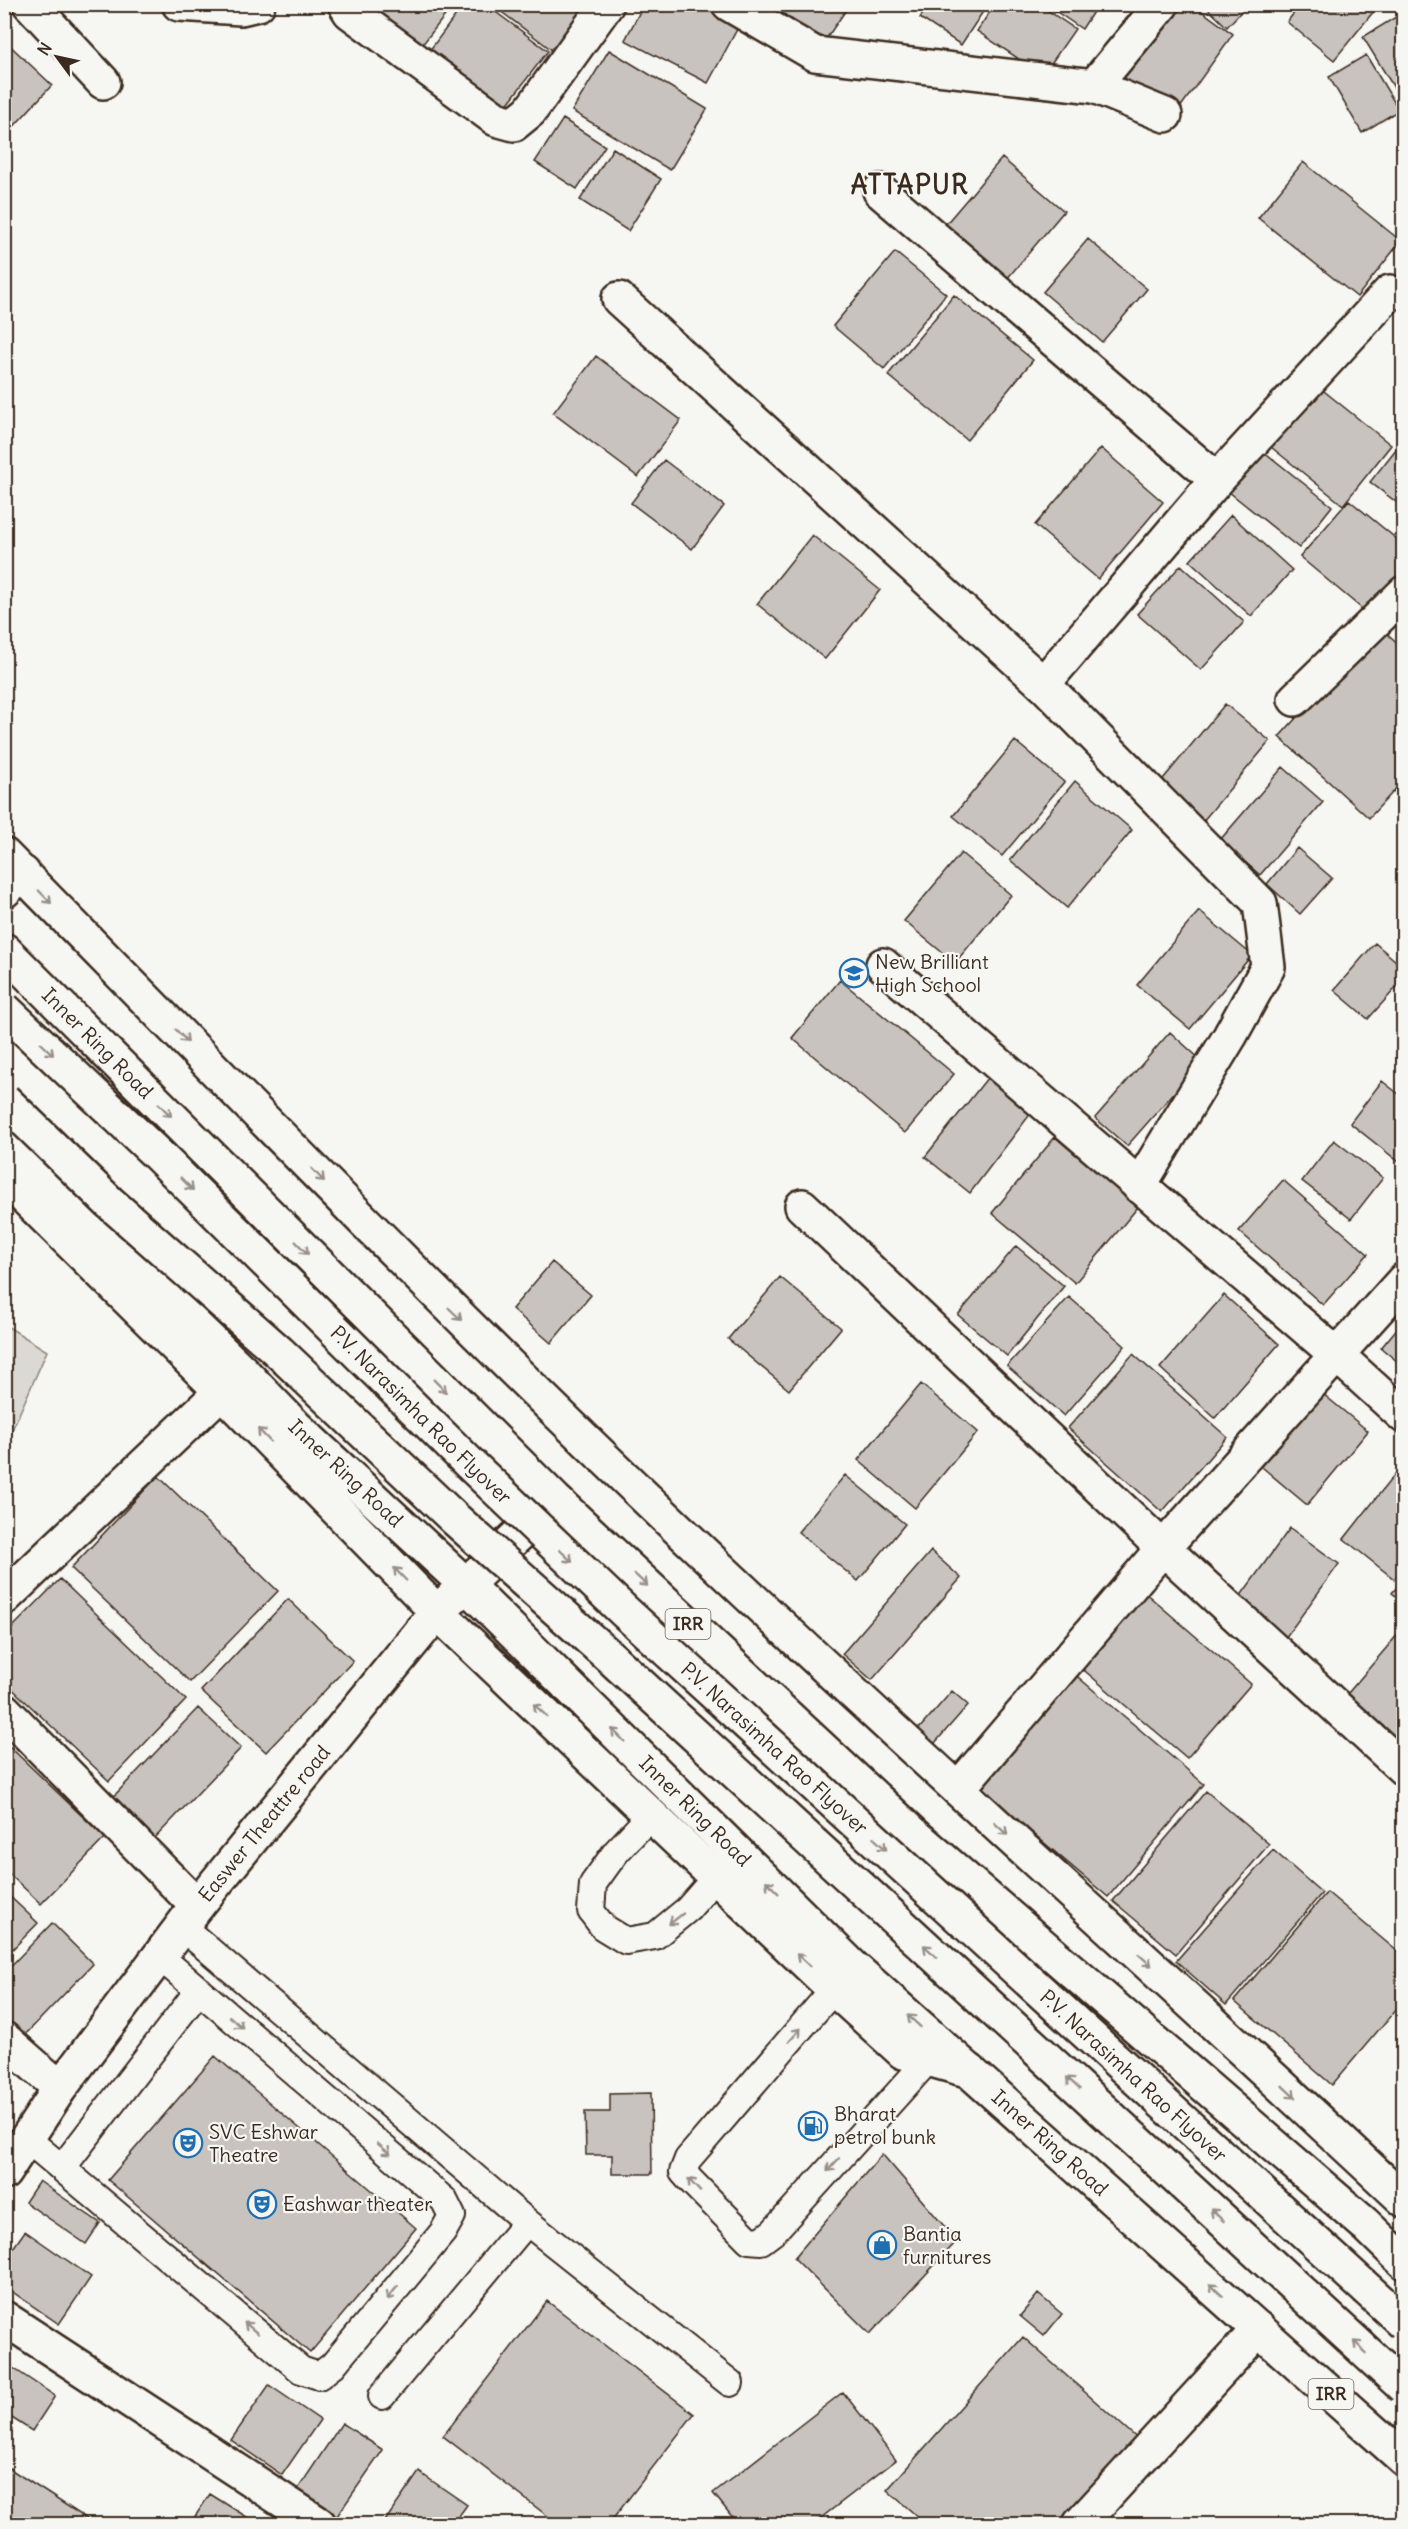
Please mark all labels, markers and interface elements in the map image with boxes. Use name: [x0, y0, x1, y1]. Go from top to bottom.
north arrow: [27, 27, 87, 87]
text: N: [33, 39, 56, 59]
district label: ATTAPUR: [851, 168, 969, 201]
one-way arrow: [38, 889, 53, 904]
place label: New Brilliant High School: [875, 949, 989, 997]
school or university icon: New Brilliant High School: [838, 957, 870, 989]
street label: Inner Ring Road: [37, 982, 159, 1104]
one-way arrow: [174, 1029, 189, 1044]
one-way arrow: [39, 1042, 54, 1056]
one-way arrow: [157, 1103, 172, 1118]
one-way arrow: [311, 1168, 325, 1183]
one-way arrow: [180, 1177, 195, 1191]
one-way arrow: [295, 1241, 310, 1256]
one-way arrow: [448, 1307, 463, 1321]
street label: P.V. Narasimha Rao Flyover: [326, 1320, 517, 1509]
one-way arrow: [433, 1378, 448, 1393]
street label: Inner Ring Road: [283, 1414, 409, 1532]
one-way arrow: [256, 1427, 271, 1442]
one-way arrow: [559, 1549, 574, 1563]
one-way arrow: [393, 1567, 407, 1582]
one-way arrow: [633, 1573, 648, 1587]
road number: IRR: [666, 1609, 710, 1639]
street label: P.V. Narasimha Rao Flyover: [676, 1656, 873, 1840]
one-way arrow: [532, 1703, 547, 1717]
one-way arrow: [611, 1728, 626, 1743]
street label: Easwer Theattre road: [193, 1740, 335, 1907]
street label: Inner Ring Road: [634, 1750, 757, 1871]
one-way arrow: [993, 1822, 1008, 1836]
one-way arrow: [872, 1837, 887, 1851]
one-way arrow: [764, 1879, 779, 1894]
one-way arrow: [668, 1913, 684, 1926]
one-way arrow: [923, 1945, 938, 1959]
one-way arrow: [796, 1953, 811, 1967]
one-way arrow: [1137, 1953, 1152, 1967]
street label: P.V. Narasimha Rao Flyover: [1035, 1984, 1232, 2167]
one-way arrow: [906, 2014, 921, 2028]
one-way arrow: [228, 2015, 244, 2028]
one-way arrow: [788, 2028, 802, 2043]
one-way arrow: [1066, 2076, 1081, 2090]
street label: Inner Ring Road: [987, 2084, 1114, 2201]
one-way arrow: [1281, 2084, 1296, 2098]
place label: Bharat petrol bunk: [834, 2101, 936, 2149]
fuel station icon: Bharat petrol bunk: [797, 2110, 829, 2142]
place label: SVC Eshwar Theatre: [209, 2119, 318, 2167]
theatre icon: SVC Eshwar Theatre: [172, 2127, 204, 2159]
one-way arrow: [376, 2142, 392, 2155]
one-way arrow: [826, 2157, 840, 2172]
one-way arrow: [687, 2177, 702, 2192]
theatre icon: Eashwar theater: [246, 2188, 278, 2220]
place label: Eashwar theater: [283, 2191, 432, 2216]
one-way arrow: [1210, 2208, 1225, 2222]
place label: Bantia furnitures: [903, 2221, 991, 2269]
shop icon: Bantia furnitures: [866, 2229, 898, 2261]
one-way arrow: [1208, 2283, 1223, 2297]
one-way arrow: [385, 2285, 399, 2300]
one-way arrow: [244, 2321, 259, 2335]
one-way arrow: [1353, 2340, 1368, 2354]
road number: IRR: [1308, 2379, 1354, 2409]

